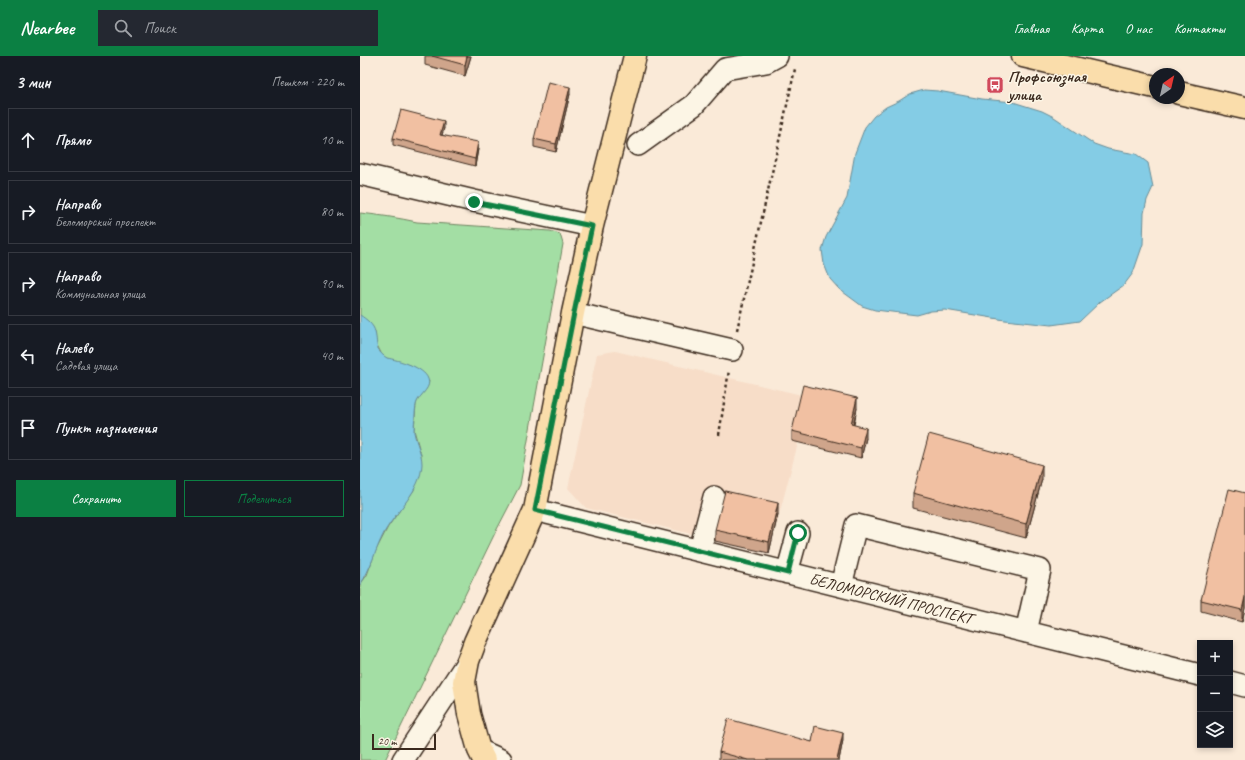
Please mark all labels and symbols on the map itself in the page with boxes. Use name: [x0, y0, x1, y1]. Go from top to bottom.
place label: Профсоюзная улица: [1006, 67, 1087, 105]
north arrow: [1149, 68, 1185, 104]
bus stop icon: Профсоюзная улица: [985, 75, 1005, 95]
route end: [465, 193, 483, 211]
route start: [789, 524, 807, 542]
street label: БЕЛОМОРСКИЙ ПРОСПЕКТ: [807, 569, 979, 630]
scale bar: [372, 732, 436, 751]

